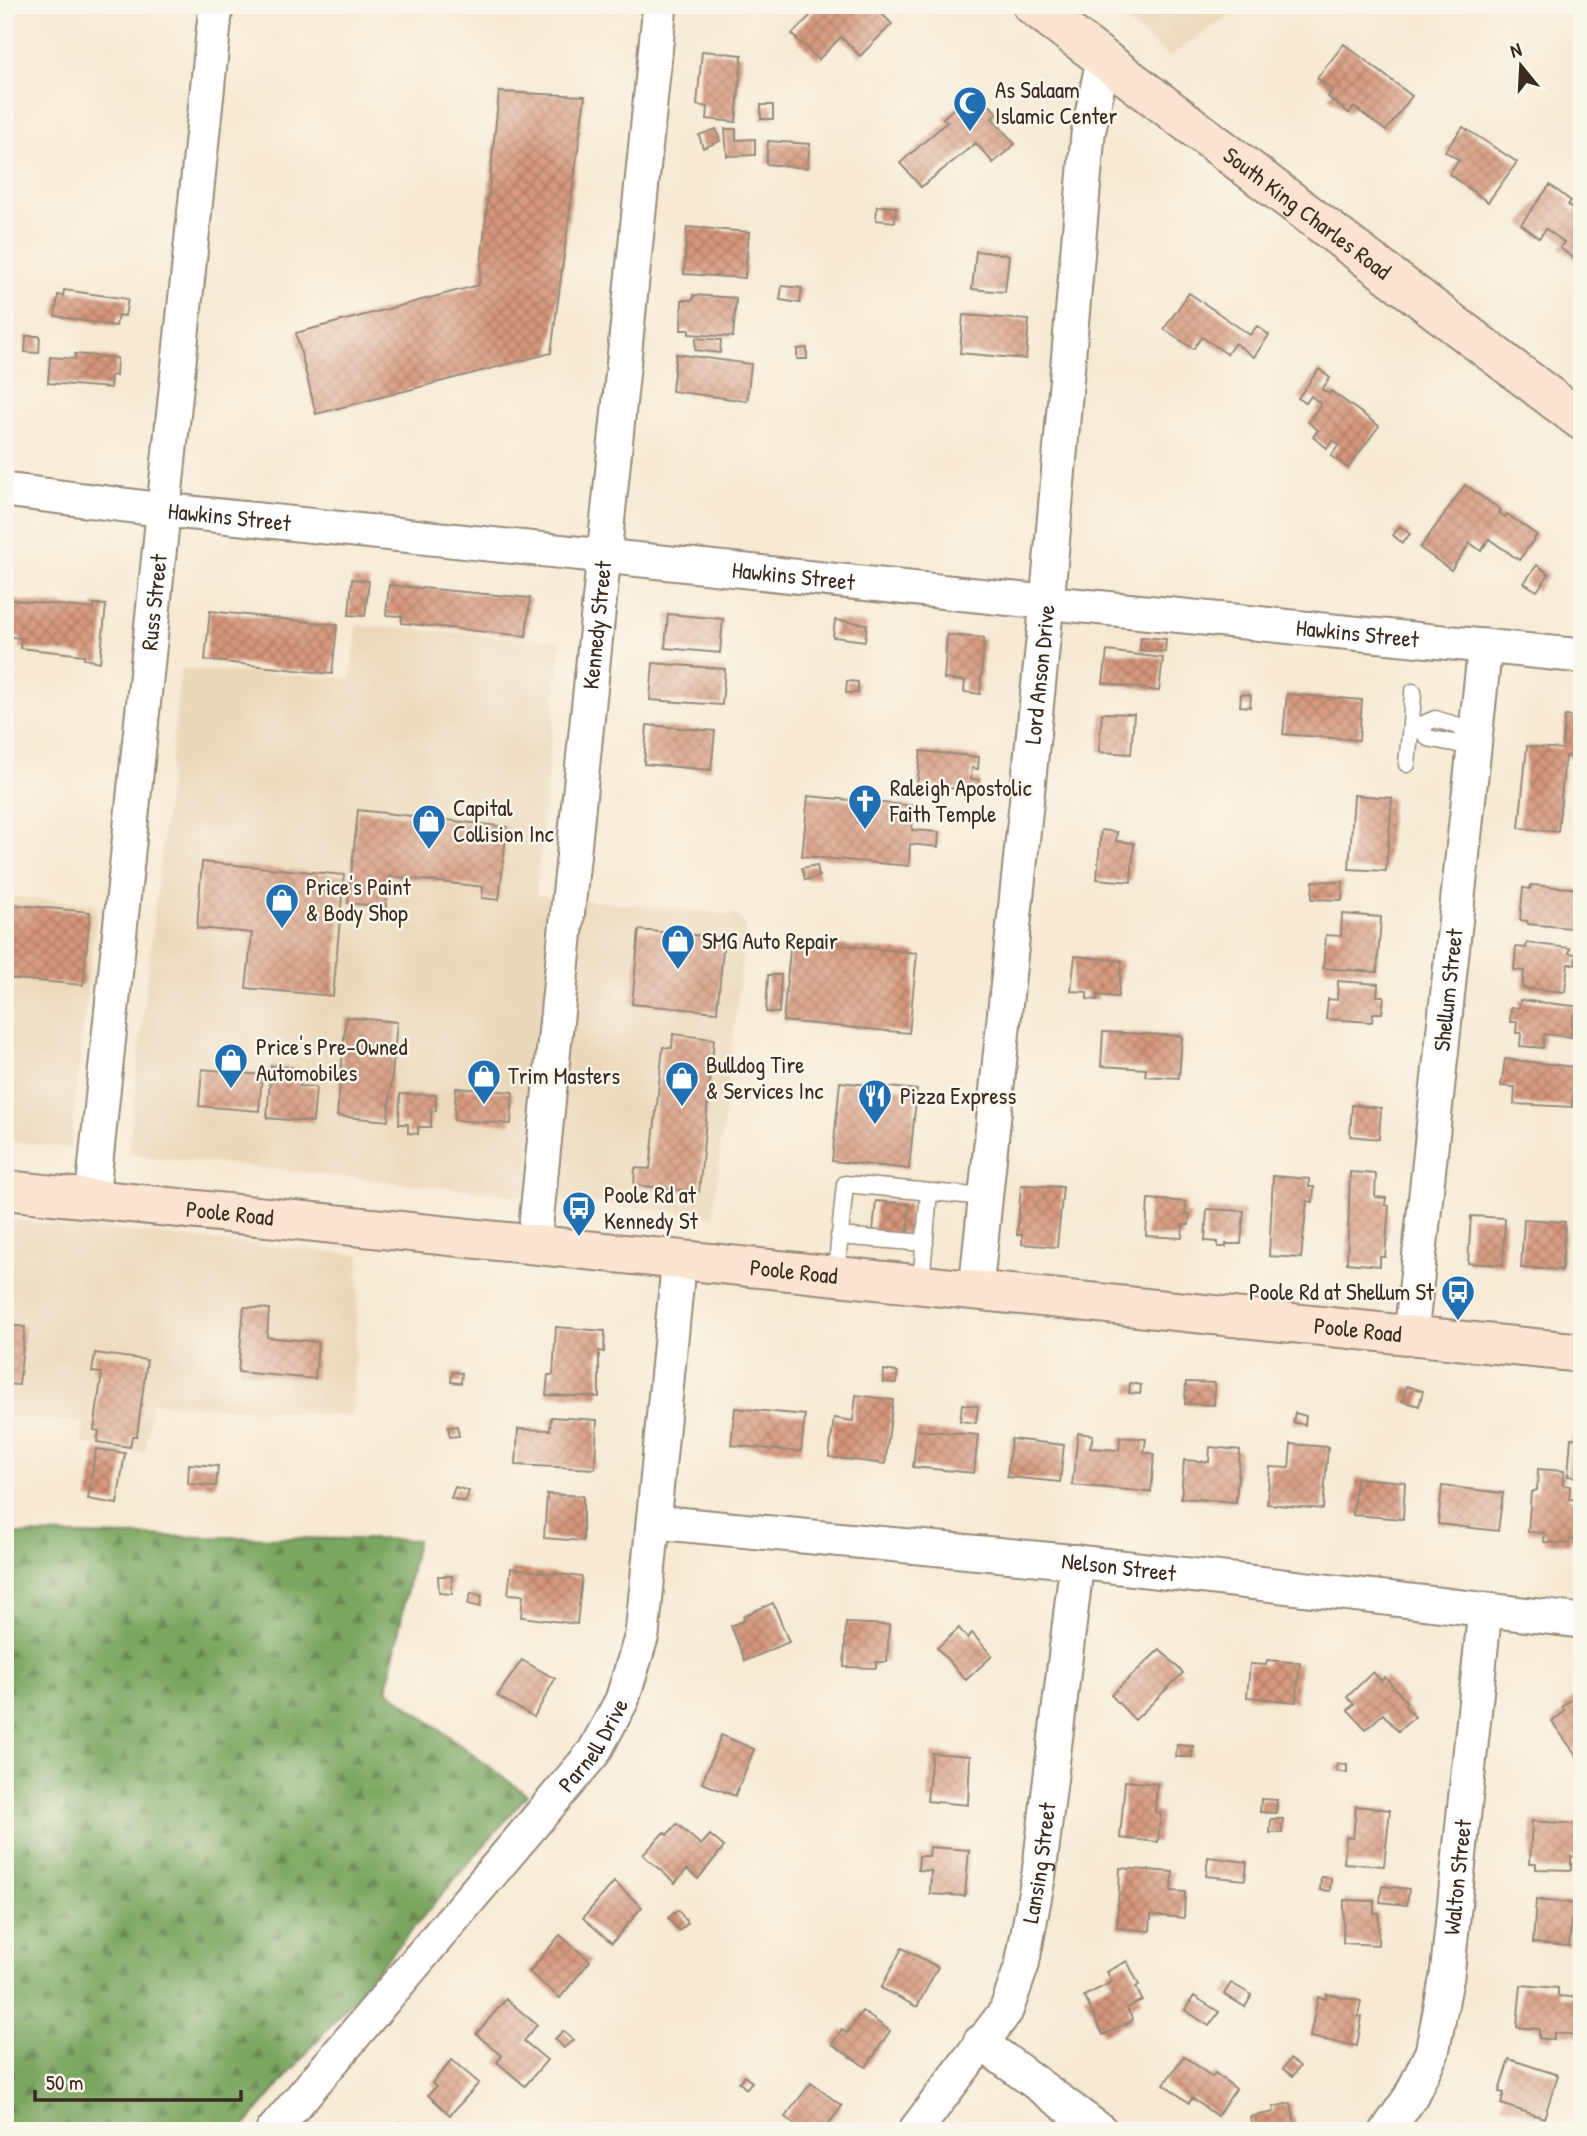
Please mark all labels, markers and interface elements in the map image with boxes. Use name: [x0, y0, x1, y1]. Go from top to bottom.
north arrow: [1486, 32, 1556, 102]
text: N: [1507, 36, 1525, 64]
place label: As Salaam Islamic Center: [995, 74, 1118, 131]
mosque icon: As Salaam Islamic Center: [951, 84, 989, 133]
street label: South King Charles Road: [1217, 139, 1398, 286]
street label: Hawkins Street: [167, 495, 293, 538]
street label: Russ Street: [133, 552, 174, 652]
street label: Hawkins Street: [730, 554, 857, 597]
street label: Kennedy Street: [574, 558, 618, 691]
street label: Lord Anson Drive: [1017, 603, 1062, 745]
street label: Hawkins Street: [1295, 611, 1421, 655]
place label: Raleigh Apostolic Faith Temple: [889, 772, 1032, 829]
church icon: Raleigh Apostolic Faith Temple: [846, 782, 884, 831]
place label: Capital Collision Inc: [453, 792, 554, 849]
shop icon: Capital Collision Inc: [410, 802, 448, 851]
place label: Price's Paint & Body Shop: [306, 871, 412, 928]
shop icon: Price's Paint & Body Shop: [263, 881, 301, 930]
shop icon: SMG Auto Repair: [659, 922, 697, 971]
place label: SMG Auto Repair: [702, 925, 838, 956]
street label: Shellum Street: [1426, 926, 1470, 1053]
place label: Price's Pre-Owned Automobiles: [256, 1031, 407, 1088]
shop icon: Price's Pre-Owned Automobiles: [212, 1041, 250, 1090]
place label: Bulldog Tire & Services Inc: [706, 1049, 823, 1106]
shop icon: Trim Masters: [465, 1057, 503, 1106]
shop icon: Bulldog Tire & Services Inc: [663, 1059, 701, 1108]
place label: Trim Masters: [508, 1060, 620, 1091]
restaurant icon: Pizza Express: [856, 1077, 894, 1126]
place label: Pizza Express: [900, 1080, 1016, 1111]
place label: Poole Rd at Kennedy St: [604, 1179, 699, 1236]
bus stop icon: Poole Rd at Kennedy St: [560, 1189, 598, 1238]
street label: Poole Road: [185, 1193, 275, 1233]
street label: Poole Road: [749, 1251, 839, 1291]
bus stop icon: Poole Rd at Shellum St: [1439, 1273, 1477, 1322]
place label: Poole Rd at Shellum St: [1249, 1276, 1435, 1307]
street label: Poole Road: [1312, 1309, 1403, 1349]
street label: Nelson Street: [1060, 1545, 1179, 1589]
street label: Parnell Drive: [551, 1693, 635, 1798]
street label: Lansing Street: [1014, 1800, 1063, 1926]
street label: Walton Street: [1435, 1817, 1478, 1936]
scale bar: [35, 2059, 242, 2103]
text: 50 m: [46, 2068, 83, 2097]

